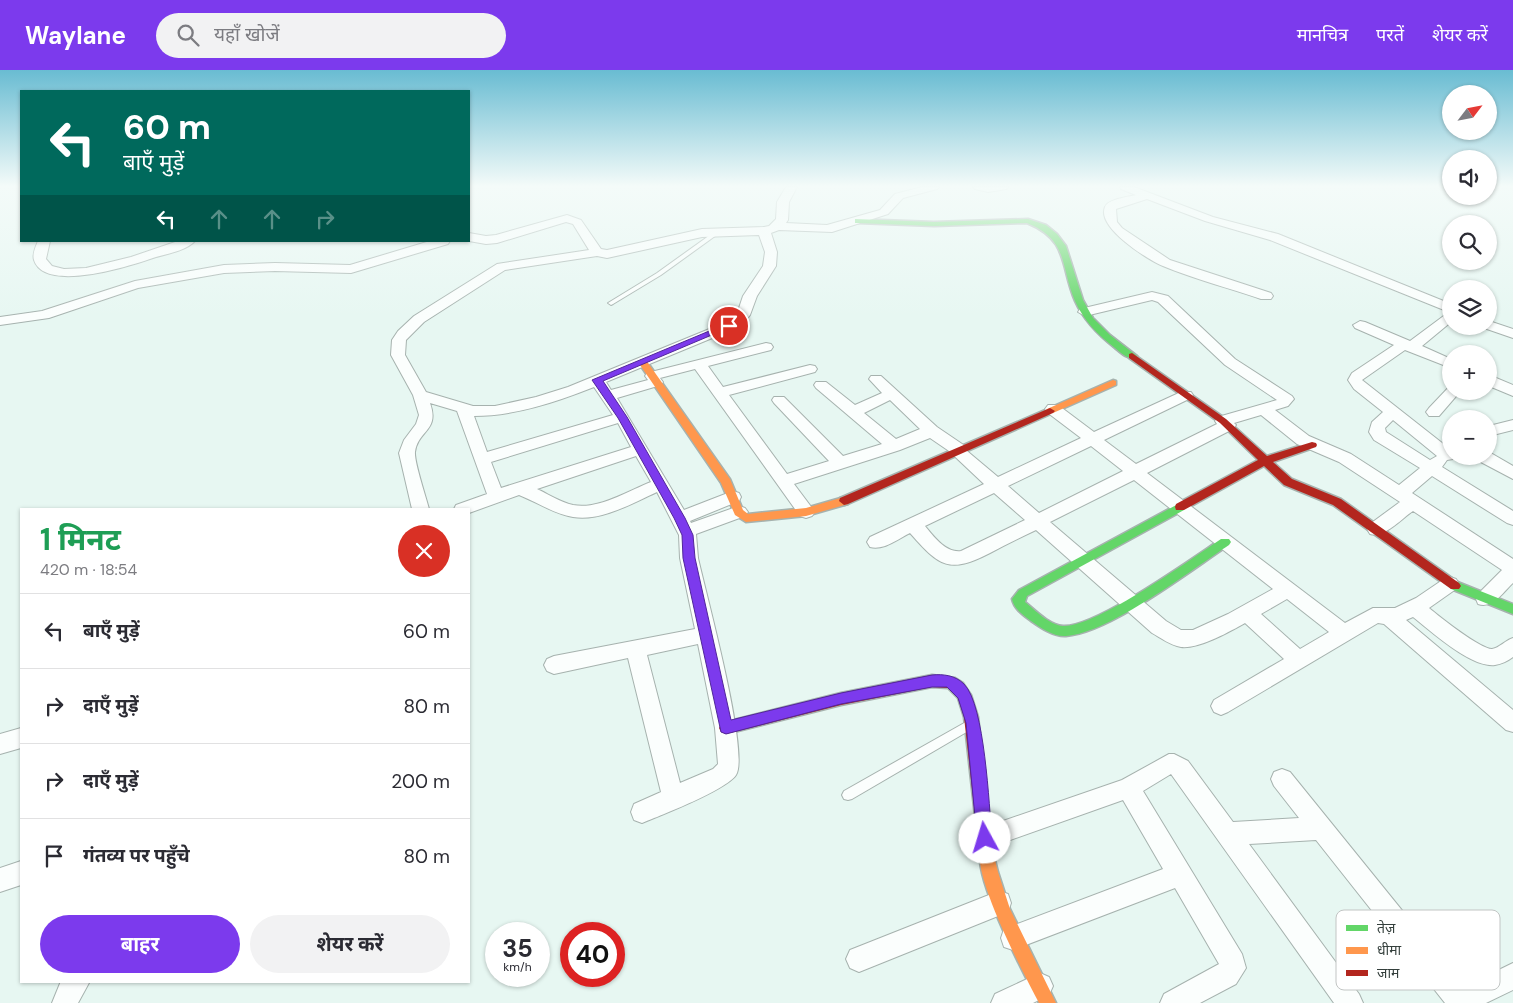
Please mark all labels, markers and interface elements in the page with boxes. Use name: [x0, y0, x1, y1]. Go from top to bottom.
search box: [156, 13, 506, 58]
text: Waylane: [25, 20, 126, 51]
icon: search: [174, 21, 202, 49]
text: यहाँ खोजें: [214, 22, 280, 47]
text: मानचित्र: [1297, 23, 1348, 47]
text: परतें: [1376, 23, 1404, 47]
text: शेयर करें: [1432, 23, 1488, 47]
north arrow: [1442, 85, 1498, 140]
map controls: [1442, 85, 1497, 465]
text: 60 m: [123, 104, 211, 150]
icon: left: [40, 110, 105, 175]
text: बाएँ मुड़ें: [123, 148, 184, 177]
button: sound: [1442, 150, 1497, 205]
icon: left: [152, 205, 180, 233]
icon: ahead: [205, 205, 233, 233]
icon: ahead: [258, 205, 286, 233]
icon: right: [311, 205, 339, 233]
button: search: [1442, 215, 1497, 270]
button: layers: [1442, 280, 1497, 335]
pin: [708, 305, 750, 347]
icon: arrive: [715, 312, 743, 340]
button: +: [1442, 345, 1497, 400]
button: −: [1442, 410, 1497, 465]
text: 1 मिनट: [40, 520, 121, 559]
button: close: [398, 525, 450, 577]
text: 420 m · 18:54: [40, 559, 137, 580]
icon: left: [40, 617, 68, 645]
text: बाएँ मुड़ें: [83, 618, 140, 643]
text: 60 m: [403, 619, 450, 644]
icon: right: [40, 692, 68, 720]
text: दाएँ मुड़ें: [83, 693, 138, 718]
text: 80 m: [403, 694, 450, 719]
icon: right: [40, 767, 68, 795]
text: दाएँ मुड़ें: [83, 768, 138, 793]
text: 200 m: [391, 769, 450, 794]
position arrow: [958, 811, 1010, 863]
icon: arrive: [40, 842, 68, 870]
text: गंतव्य पर पहुँचे: [83, 843, 190, 868]
text: 80 m: [403, 844, 450, 869]
legend: [1336, 910, 1500, 990]
button: बाहर: [40, 915, 240, 973]
button: शेयर करें: [250, 915, 450, 973]
text: तेज़: [1377, 919, 1396, 937]
speed limit sign: 40: [560, 922, 625, 987]
text: 35: [502, 932, 533, 965]
text: धीमा: [1377, 941, 1402, 959]
text: km/h: [503, 959, 532, 975]
text: जाम: [1377, 964, 1400, 982]

